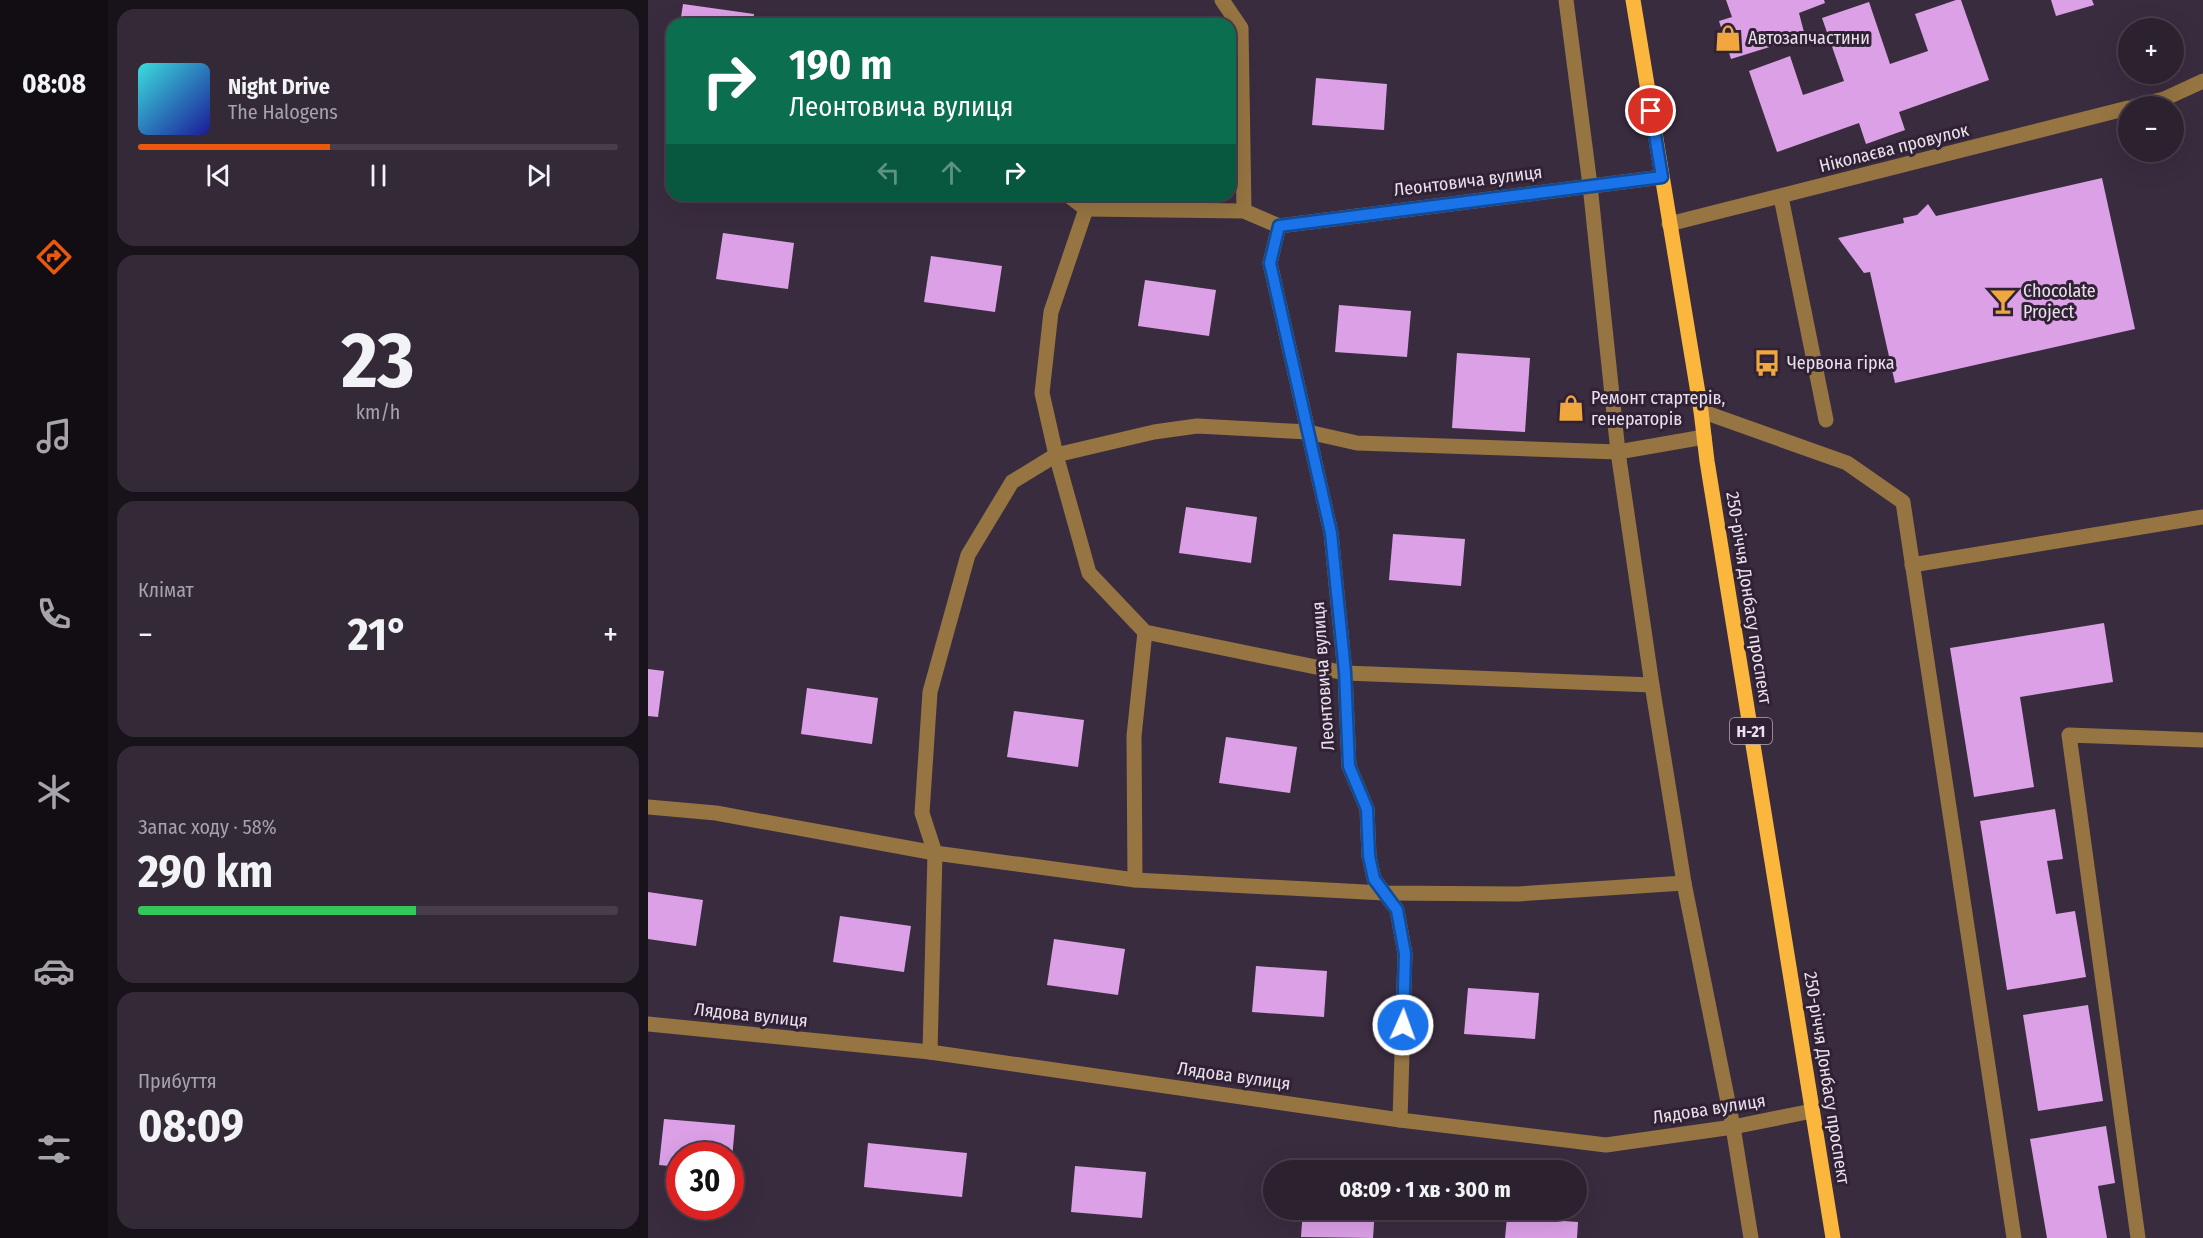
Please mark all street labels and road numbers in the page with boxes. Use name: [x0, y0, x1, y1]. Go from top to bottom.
street label: Ніколаєва провулок: [1817, 119, 1972, 177]
street label: Леонтовича вулиця: [1392, 161, 1544, 201]
street label: 250-річчя Донбасу проспект: [1721, 490, 1777, 706]
street label: Леонтовича вулиця: [1307, 601, 1339, 751]
road number: Н-21: [1730, 718, 1772, 744]
street label: 250-річчя Донбасу проспект: [1799, 970, 1855, 1186]
street label: Лядова вулиця: [693, 998, 809, 1032]
street label: Лядова вулиця: [1176, 1057, 1292, 1095]
street label: Лядова вулиця: [1651, 1089, 1767, 1129]

